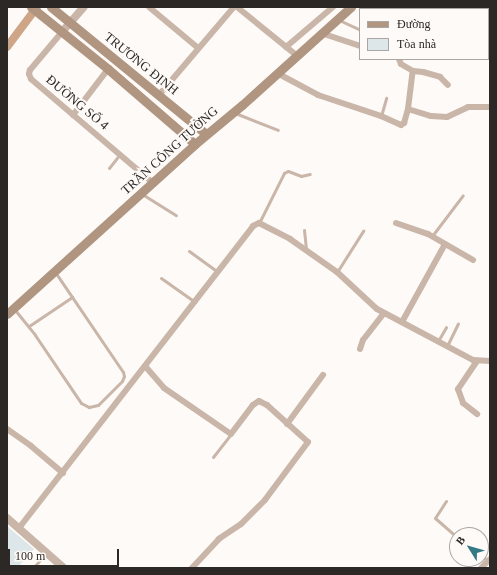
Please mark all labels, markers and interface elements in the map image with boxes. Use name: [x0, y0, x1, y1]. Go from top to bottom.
legend: [359, 8, 489, 60]
text: Đường: [397, 17, 431, 31]
street label: TRƯƠNG ĐỊNH: [101, 29, 181, 99]
text: Tòa nhà: [397, 37, 436, 51]
street label: ĐƯỜNG SỐ 4: [42, 72, 112, 134]
street label: TRẦN CÔNG TƯỜNG: [118, 103, 222, 199]
north arrow: [449, 527, 489, 567]
text: B: [453, 534, 467, 547]
scale bar: [10, 541, 121, 567]
text: 100 m: [15, 549, 45, 563]

